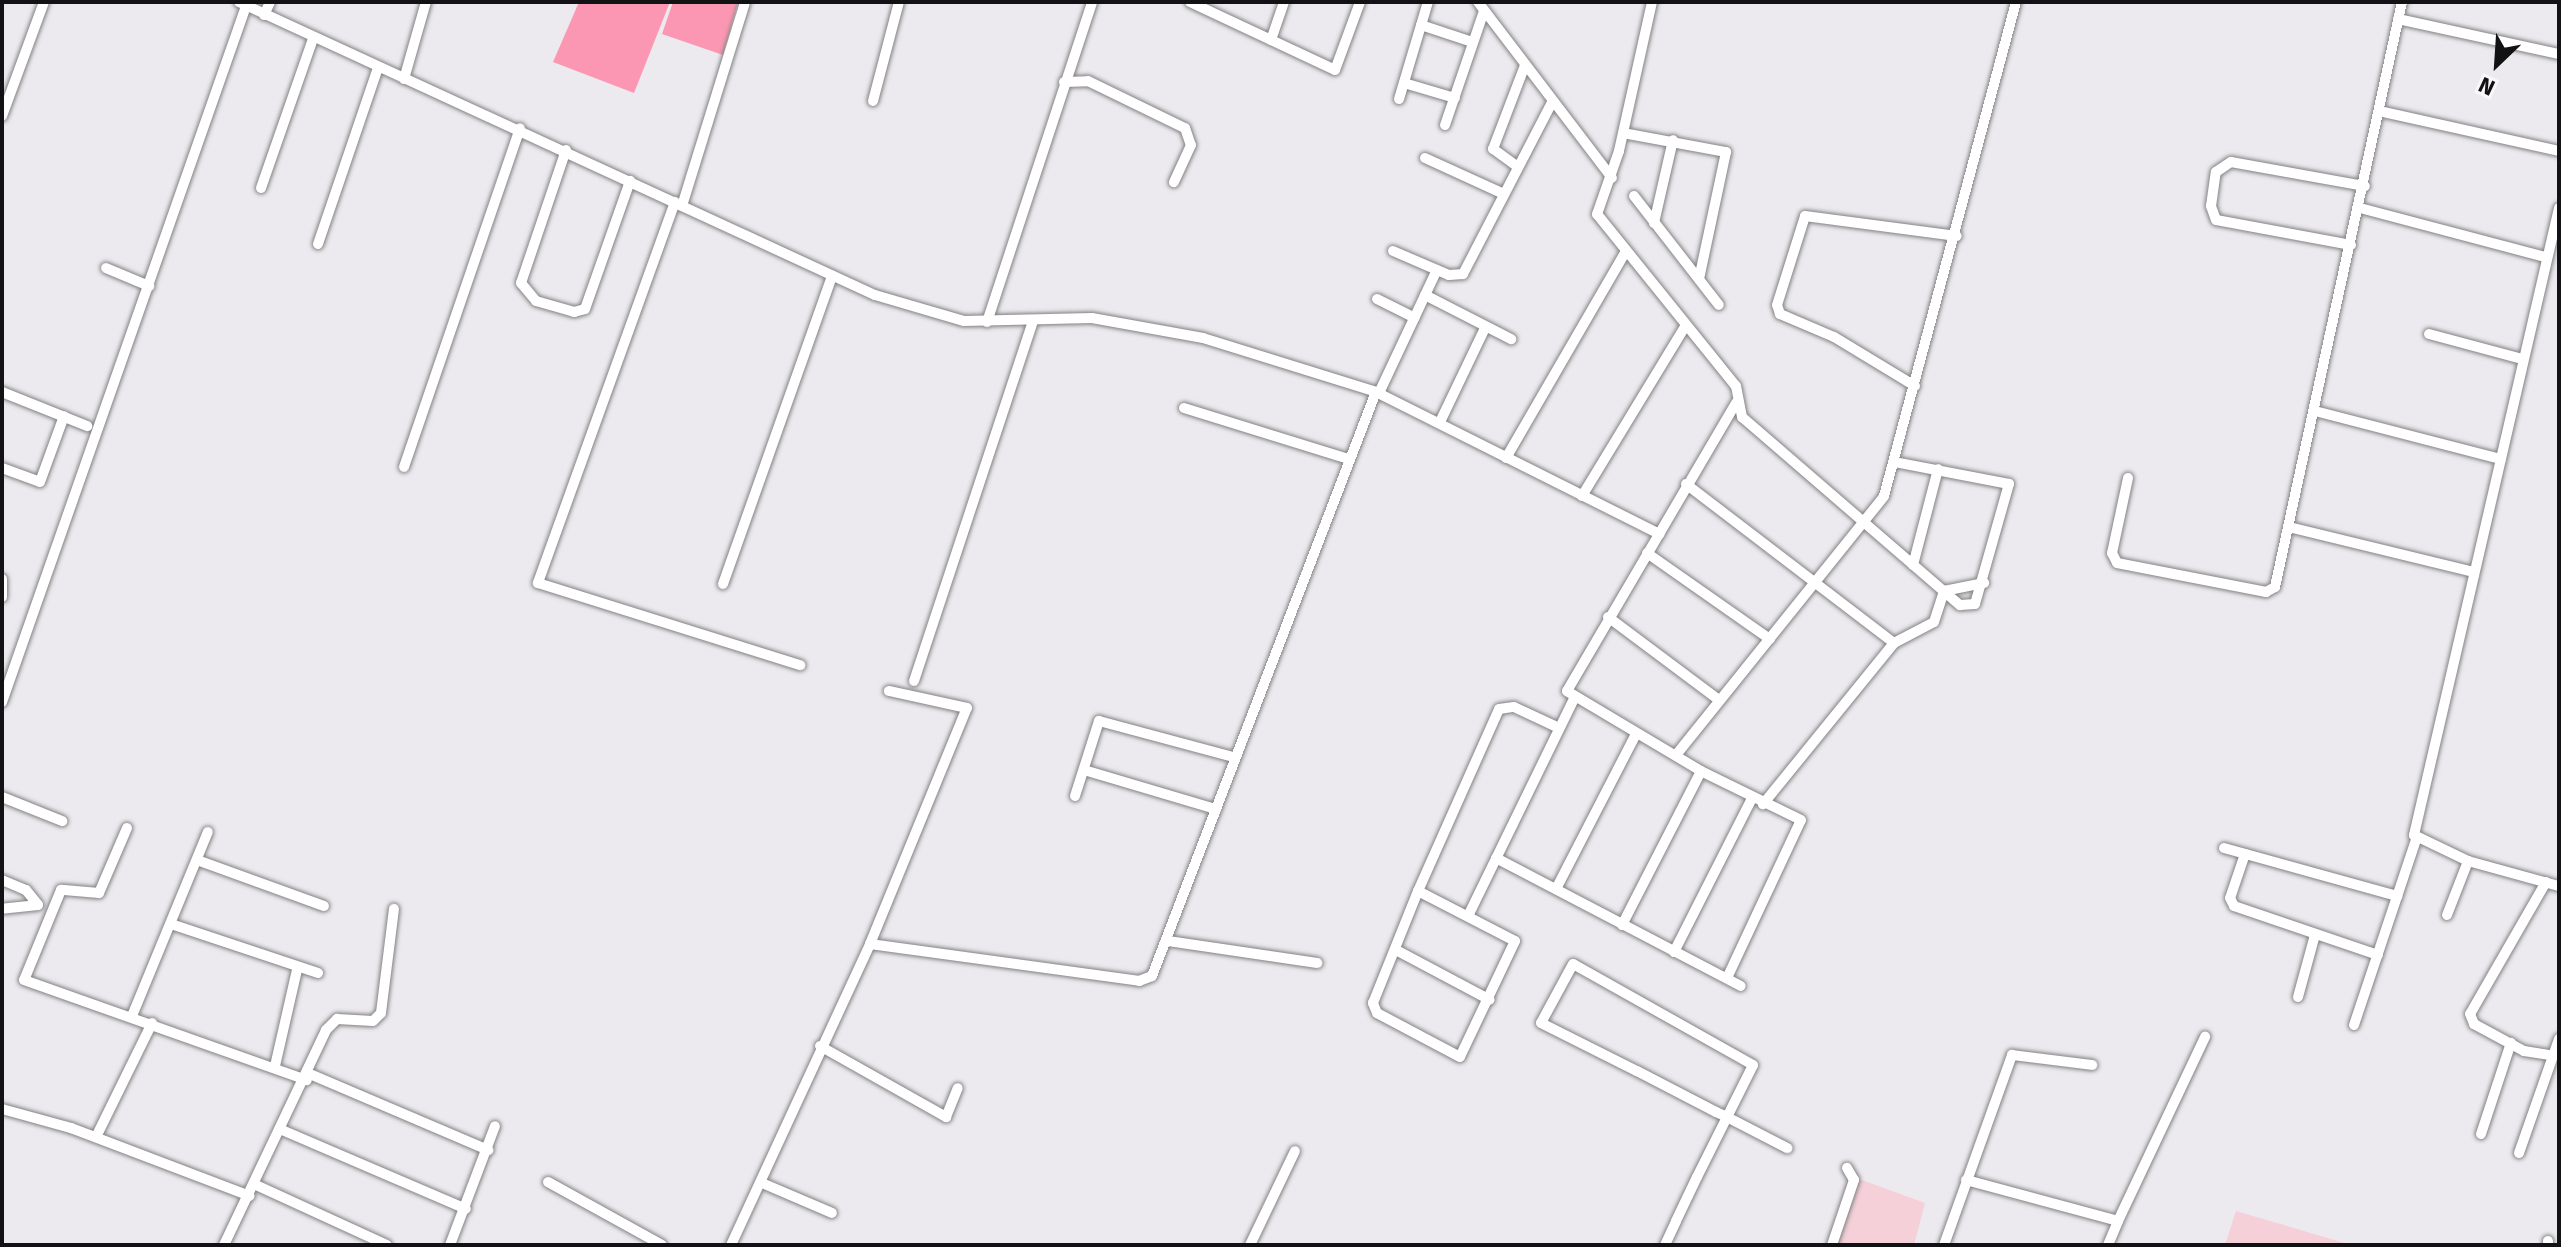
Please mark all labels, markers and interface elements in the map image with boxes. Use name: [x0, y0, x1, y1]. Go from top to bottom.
north arrow: [2457, 24, 2537, 104]
text: N: [2474, 71, 2499, 102]

